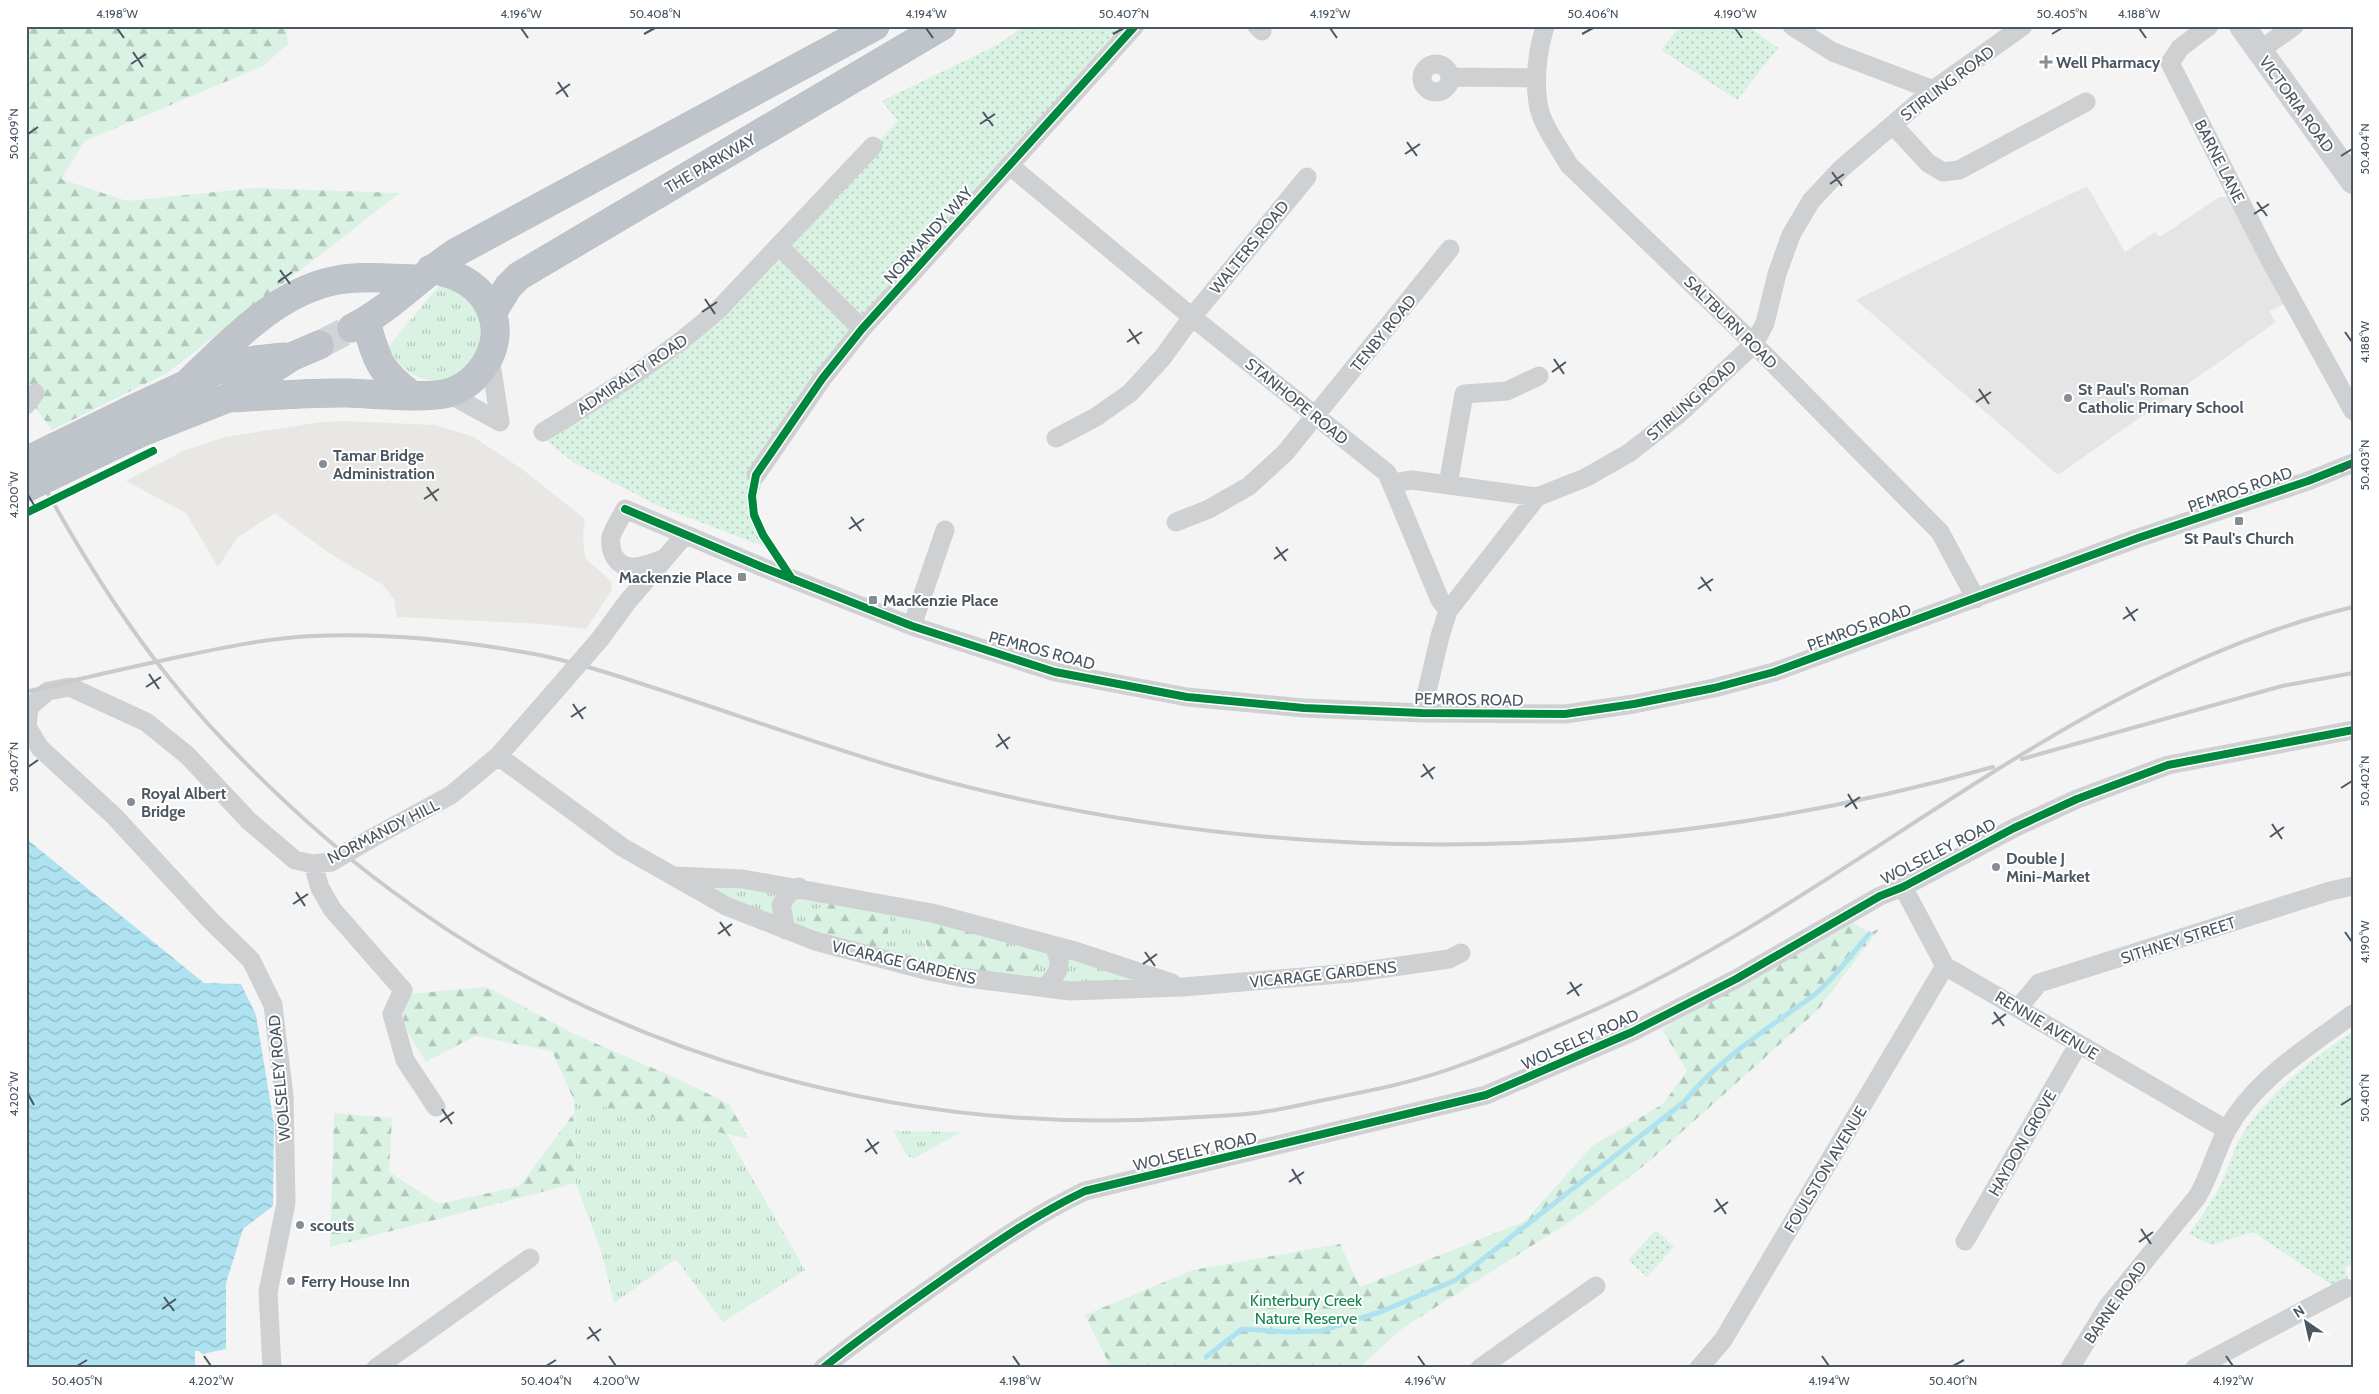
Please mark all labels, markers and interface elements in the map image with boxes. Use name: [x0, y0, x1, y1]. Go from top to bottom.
text: 4.198°W: [96, 6, 139, 21]
text: 4.196°W: [500, 6, 542, 21]
text: 50.408°N: [629, 6, 681, 21]
text: 4.194°W: [905, 6, 947, 21]
text: 50.407°N: [1099, 6, 1149, 21]
text: 4.192°W: [1310, 6, 1351, 21]
text: 50.406°N: [1567, 6, 1619, 21]
text: 4.190°W: [1713, 6, 1757, 21]
text: 50.405°N: [2037, 6, 2087, 21]
text: 4.188°W: [2118, 6, 2161, 21]
street label: STIRLING ROAD: [1897, 42, 1998, 125]
street label: VICTORIA ROAD: [2255, 52, 2338, 156]
place label: Well Pharmacy: [2056, 53, 2161, 72]
marker: Well Pharmacy: [2040, 56, 2052, 68]
text: 50.409°N: [6, 108, 21, 160]
street label: BARNE LANE: [2190, 116, 2249, 206]
text: 50.404°N: [2357, 123, 2372, 175]
street label: THE PARKWAY: [661, 129, 760, 197]
street label: NORMANDY WAY: [880, 182, 977, 288]
street label: WALTERS ROAD: [1206, 197, 1293, 298]
street label: SALTBURN ROAD: [1680, 272, 1781, 373]
street label: TENBY ROAD: [1347, 291, 1420, 376]
text: 4.188°W: [2357, 320, 2372, 363]
street label: ADMIRALTY ROAD: [573, 330, 691, 418]
street label: STANHOPE ROAD: [1241, 354, 1352, 449]
street label: STIRLING ROAD: [1643, 356, 1740, 444]
place label: St Paul's Roman Catholic Primary School: [2078, 380, 2244, 417]
marker: St Paul's Roman Catholic Primary School: [2062, 392, 2074, 404]
text: 50.403°N: [2357, 440, 2372, 490]
place label: Tamar Bridge Administration: [333, 446, 435, 483]
marker: Tamar Bridge Administration: [317, 458, 329, 470]
street label: PEMROS ROAD: [2185, 463, 2295, 516]
text: 4.200°W: [6, 471, 21, 519]
marker: St Paul's Church: [2233, 515, 2245, 527]
place label: St Paul's Church: [2184, 529, 2294, 548]
place label: Mackenzie Place: [619, 568, 732, 587]
marker: Mackenzie Place: [736, 571, 748, 583]
place label: MacKenzie Place: [883, 591, 998, 610]
marker: MacKenzie Place: [867, 594, 879, 606]
street label: PEMROS ROAD: [1805, 600, 1914, 655]
street label: PEMROS ROAD: [987, 627, 1097, 674]
street label: PEMROS ROAD: [1414, 689, 1524, 710]
text: 50.407°N: [6, 742, 21, 792]
text: 50.402°N: [2357, 756, 2372, 806]
place label: Royal Albert Bridge: [141, 784, 227, 821]
street label: NORMANDY HILL: [324, 795, 442, 868]
marker: Royal Albert Bridge: [125, 796, 137, 808]
street label: WOLSELEY ROAD: [1878, 814, 1999, 889]
place label: Double J Mini-Market: [2006, 849, 2091, 886]
marker: Double J Mini-Market: [1990, 861, 2002, 873]
street label: SITHNEY STREET: [2118, 913, 2239, 968]
text: 4.190°W: [2357, 920, 2372, 964]
street label: VICARAGE GARDENS: [830, 937, 978, 988]
street label: VICARAGE GARDENS: [1249, 957, 1397, 992]
street label: RENNIE AVENUE: [1992, 987, 2102, 1064]
street label: WOLSELEY ROAD: [1519, 1005, 1642, 1074]
street label: WOLSELEY ROAD: [265, 1014, 294, 1142]
text: 4.202°W: [6, 1071, 21, 1117]
text: 50.401°N: [2357, 1074, 2372, 1122]
street label: HAYDON GROVE: [1984, 1087, 2061, 1200]
street label: FOULSTON AVENUE: [1780, 1102, 1871, 1236]
street label: WOLSELEY ROAD: [1131, 1128, 1259, 1175]
place label: scouts: [310, 1216, 354, 1235]
marker: scouts: [294, 1219, 306, 1231]
street label: BARNE ROAD: [2080, 1257, 2151, 1347]
place label: Ferry House Inn: [301, 1272, 410, 1291]
marker: Ferry House Inn: [285, 1275, 297, 1287]
park label: Kinterbury Creek Nature Reserve: [1250, 1291, 1363, 1328]
north arrow: [2282, 1296, 2332, 1346]
text: N: [2290, 1301, 2308, 1321]
text: 50.405°N: [52, 1373, 102, 1388]
text: 4.202°W: [188, 1373, 234, 1388]
text: 50.404°N: [520, 1373, 572, 1388]
text: 4.200°W: [592, 1373, 640, 1388]
text: 4.198°W: [999, 1373, 1042, 1388]
text: 4.196°W: [1404, 1373, 1446, 1388]
text: 4.194°W: [1808, 1373, 1850, 1388]
text: 50.401°N: [1929, 1373, 1977, 1388]
text: 4.192°W: [2213, 1373, 2254, 1388]

